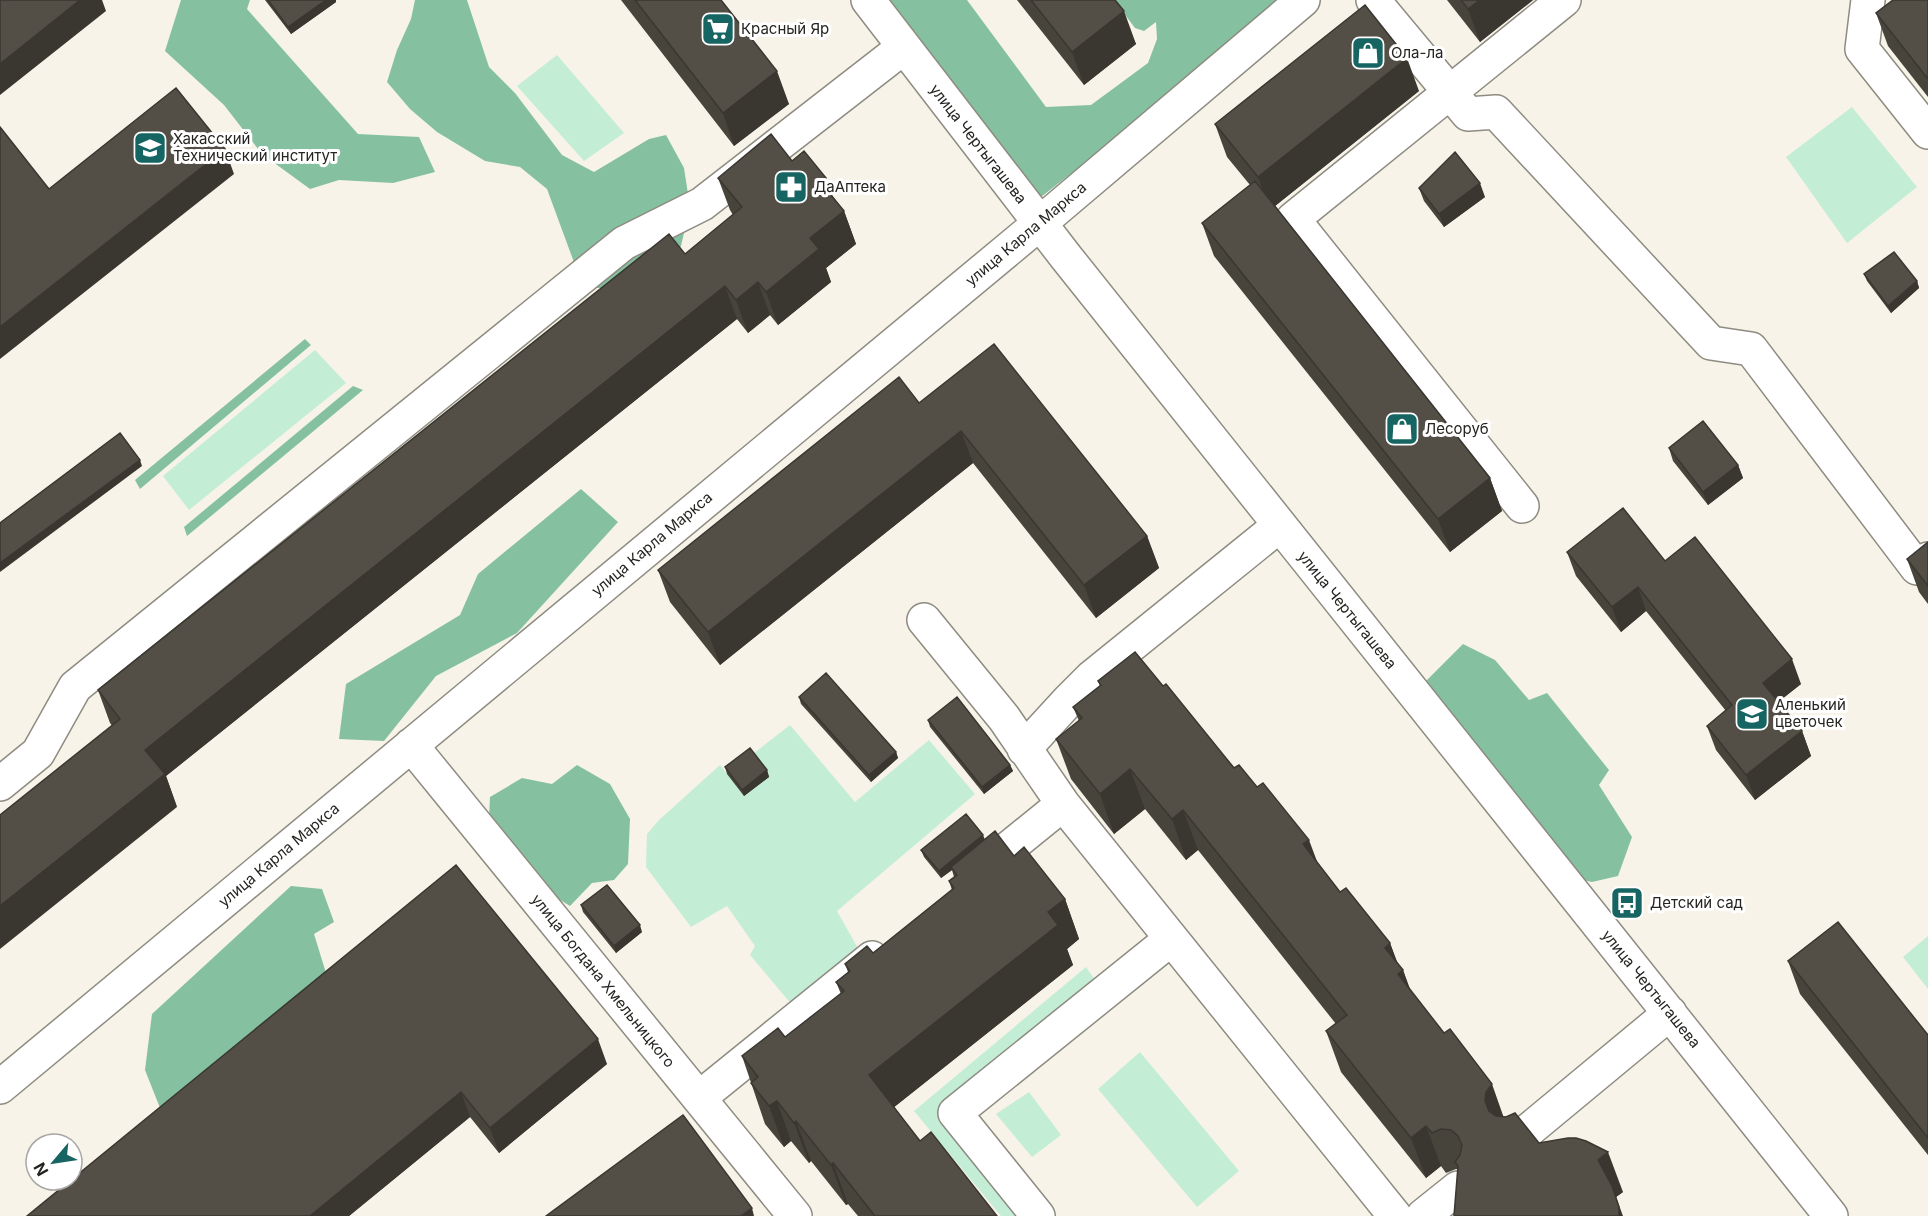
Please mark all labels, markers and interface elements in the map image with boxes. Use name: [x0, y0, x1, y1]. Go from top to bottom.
supermarket icon: Красный Яр: [700, 11, 736, 47]
place label: Красный Яр: [741, 19, 829, 38]
shop icon: Ола-ла: [1350, 35, 1386, 71]
place label: Ола-ла: [1391, 43, 1443, 62]
street label: улица Чертыгашева: [926, 80, 1031, 207]
place label: Хакасский Технический институт: [173, 129, 337, 165]
school or university icon: Хакасский Технический институт: [132, 130, 168, 166]
pharmacy icon: ДаАптека: [773, 169, 809, 205]
place label: ДаАптека: [814, 177, 886, 196]
street label: улица Карла Маркса: [961, 178, 1090, 290]
shop icon: Лесоруб: [1384, 411, 1420, 447]
place label: Лесоруб: [1425, 419, 1489, 438]
street label: улица Карла Маркса: [587, 488, 716, 600]
street label: улица Чертыгашева: [1294, 547, 1401, 673]
place label: Аленький цветочек: [1775, 695, 1846, 731]
school or university icon: Аленький цветочек: [1734, 696, 1770, 732]
street label: улица Карла Маркса: [214, 799, 343, 911]
bus stop icon: Детский сад: [1609, 885, 1645, 921]
street label: улица Богдана Хмельницкого: [527, 890, 679, 1071]
place label: Детский сад: [1650, 893, 1743, 912]
street label: улица Чертыгашева: [1598, 926, 1705, 1052]
north arrow: [24, 1132, 84, 1192]
text: N: [29, 1159, 53, 1179]

